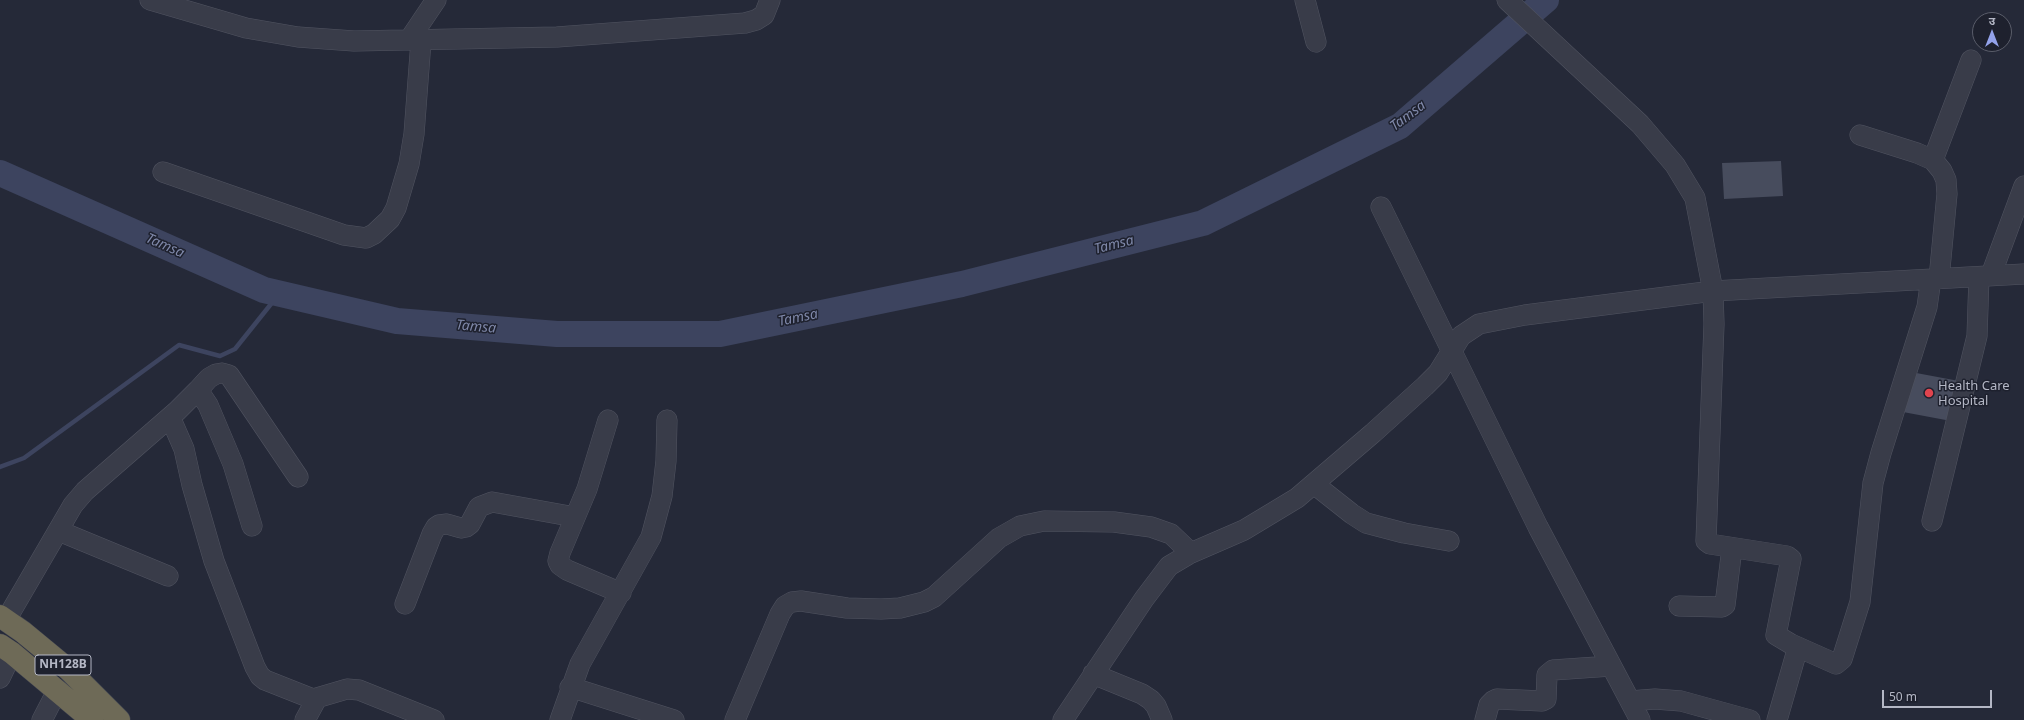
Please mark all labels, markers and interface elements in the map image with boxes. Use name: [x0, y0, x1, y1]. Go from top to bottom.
north arrow: [1972, 12, 2012, 52]
text: उ: [1989, 13, 1995, 28]
water label: Tamsa: [1387, 97, 1429, 135]
water label: Tamsa: [143, 230, 187, 262]
water label: Tamsa: [1093, 232, 1135, 258]
water label: Tamsa: [777, 306, 819, 330]
water label: Tamsa: [455, 317, 497, 337]
place label: Health Care Hospital: [1938, 378, 2010, 409]
marker: Health Care Hospital: [1923, 387, 1935, 399]
road number: NH128B: [35, 655, 91, 675]
scale bar: [1884, 682, 1994, 708]
text: 50 m: [1889, 688, 1917, 705]

